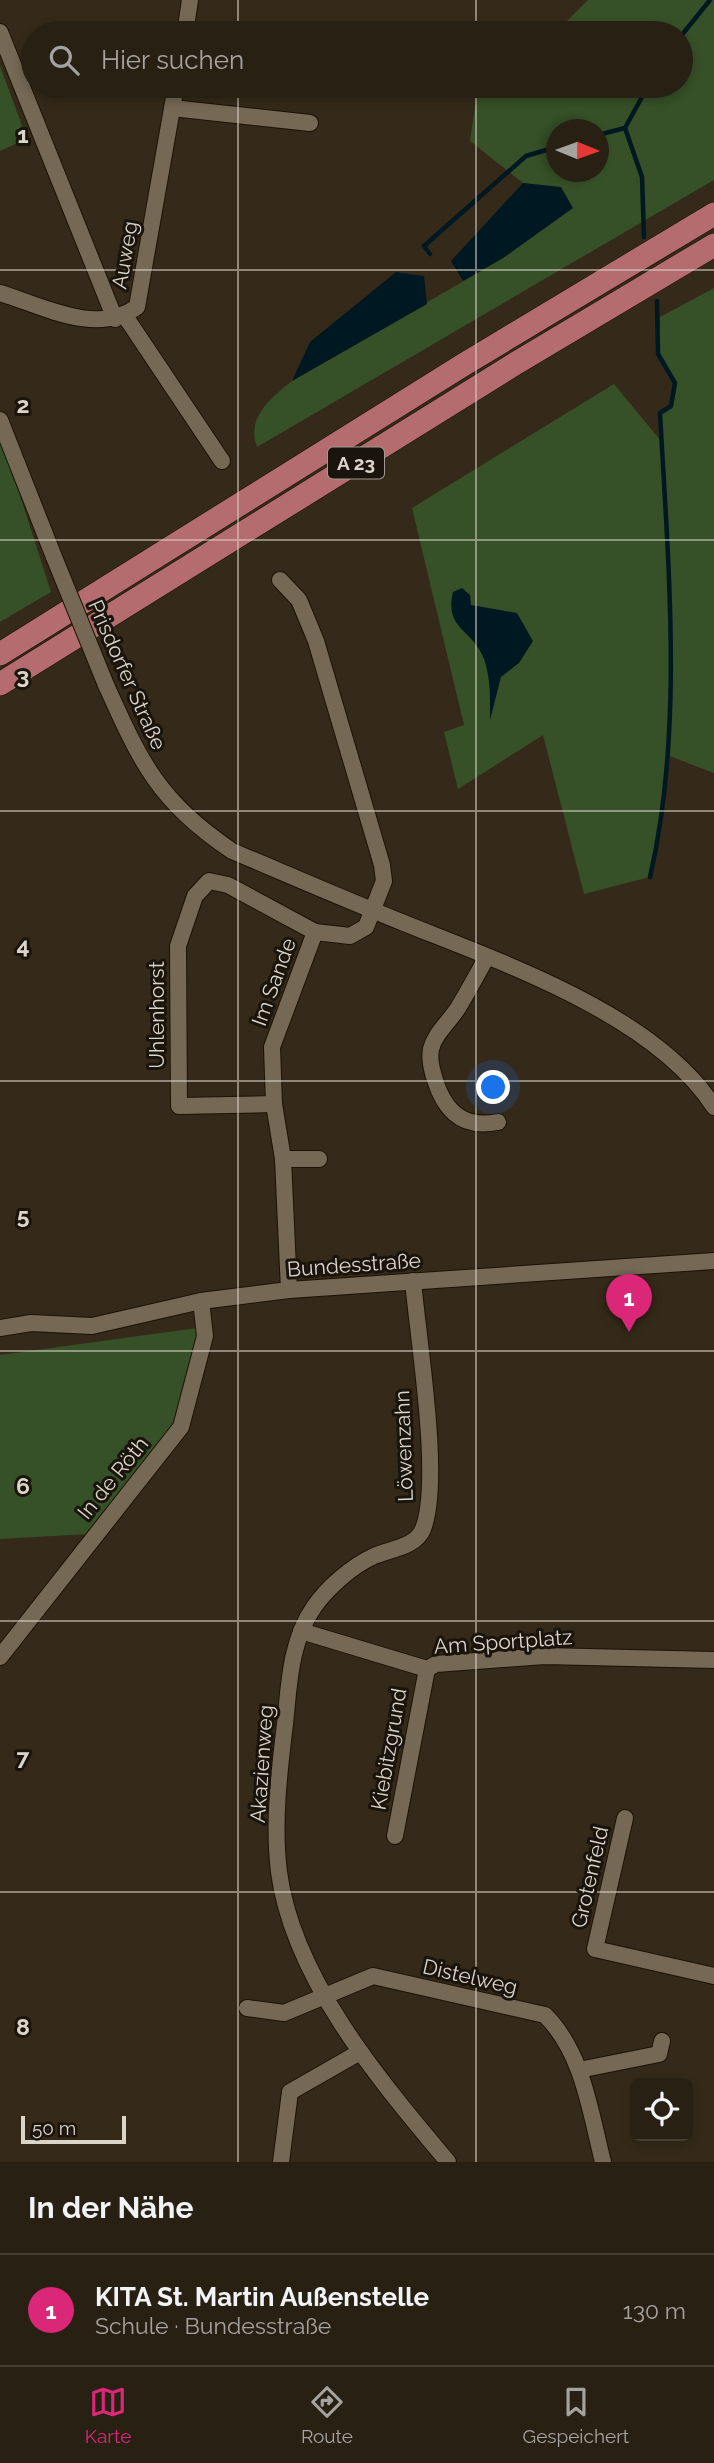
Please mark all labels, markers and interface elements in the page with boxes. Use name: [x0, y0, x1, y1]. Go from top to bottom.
search box: [21, 21, 693, 98]
icon: search: [45, 41, 83, 79]
text: Hier suchen: [101, 45, 244, 75]
north arrow: [546, 119, 609, 182]
text: 1: [17, 121, 29, 148]
street label: Auweg: [106, 219, 143, 291]
text: 2: [17, 391, 29, 418]
road number: A 23: [328, 447, 384, 478]
street label: Prisdorfer Straße: [83, 596, 172, 754]
text: 3: [17, 662, 29, 689]
text: 4: [16, 932, 30, 959]
street label: Im Sande: [246, 934, 301, 1029]
street label: Uhlenhorst: [144, 961, 169, 1069]
your location: [476, 1070, 510, 1104]
text: 5: [17, 1202, 30, 1229]
street label: Bundesstraße: [286, 1247, 422, 1282]
pin: 1: [606, 1274, 652, 1332]
street label: Löwenzahn: [389, 1390, 418, 1502]
street label: In de Röth: [72, 1432, 153, 1524]
text: 6: [16, 1472, 30, 1499]
street label: Am Sportplatz: [433, 1624, 573, 1659]
street label: Kiebitzgrund: [365, 1686, 412, 1812]
street label: Akazienweg: [245, 1704, 278, 1824]
text: 7: [17, 1743, 30, 1770]
street label: Grotenfeld: [566, 1824, 613, 1930]
street label: Distelweg: [420, 1954, 520, 2000]
text: 8: [16, 2013, 30, 2040]
map controls: [630, 2078, 693, 2141]
button: locate: [630, 2078, 693, 2141]
scale bar: [21, 2113, 126, 2145]
text: 50 m: [32, 2117, 76, 2139]
text: In der Nähe: [28, 2190, 193, 2225]
text: KITA St. Martin Außenstelle: [95, 2282, 429, 2312]
text: 1: [45, 2297, 57, 2324]
text: 130 m: [623, 2297, 686, 2324]
text: Schule · Bundesstraße: [95, 2312, 331, 2339]
tab: Karte: [85, 2383, 131, 2447]
tab: Route: [301, 2383, 353, 2447]
tab: Gespeichert: [523, 2383, 629, 2447]

